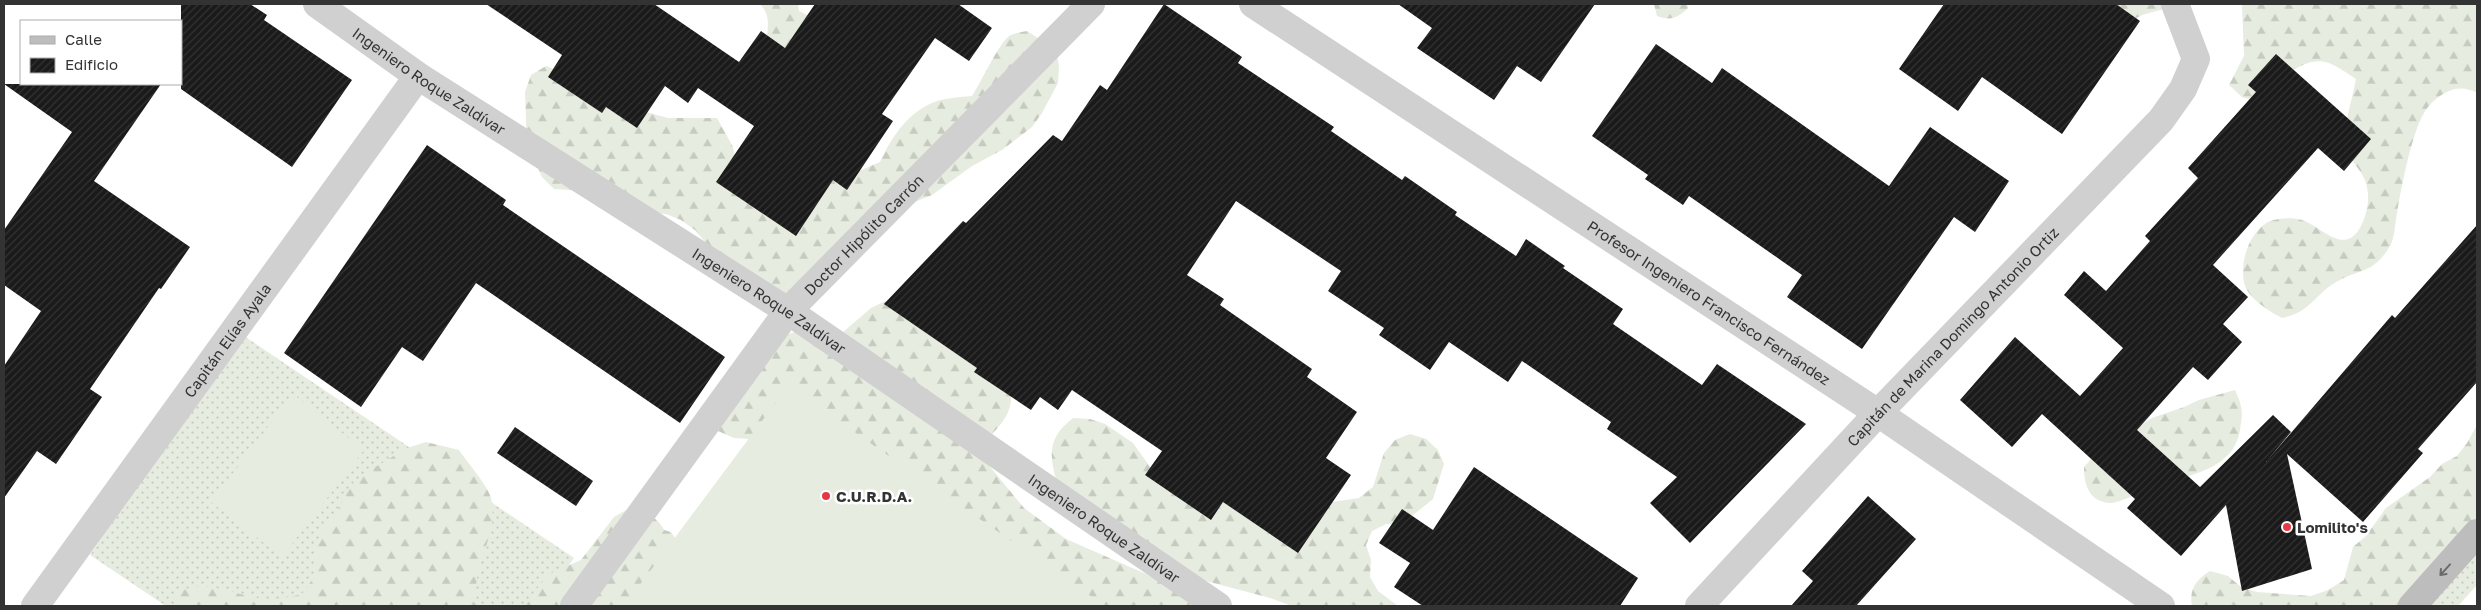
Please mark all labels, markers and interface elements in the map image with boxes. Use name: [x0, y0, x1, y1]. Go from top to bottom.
legend: [20, 20, 182, 85]
street label: Ingeniero Roque Zaldívar: [349, 23, 509, 138]
text: Calle: [65, 30, 102, 48]
text: Edificio: [65, 55, 118, 73]
street label: Doctor Hipólito Carrón: [800, 170, 927, 298]
street label: Profesor Ingeniero Francisco Fernández: [1584, 216, 1834, 389]
street label: Capitán de Marina Domingo Antonio Ortiz: [1843, 223, 2062, 450]
street label: Ingeniero Roque Zaldívar: [689, 244, 850, 357]
street label: Capitán Elías Ayala: [180, 280, 274, 401]
street label: Ingeniero Roque Zaldívar: [1025, 470, 1184, 586]
place label: C.U.R.D.A.: [836, 487, 912, 505]
marker: C.U.R.D.A.: [820, 490, 832, 502]
place label: Lomilito's: [2297, 518, 2368, 536]
marker: Lomilito's: [2281, 521, 2293, 533]
one-way arrow: [2439, 563, 2451, 576]

